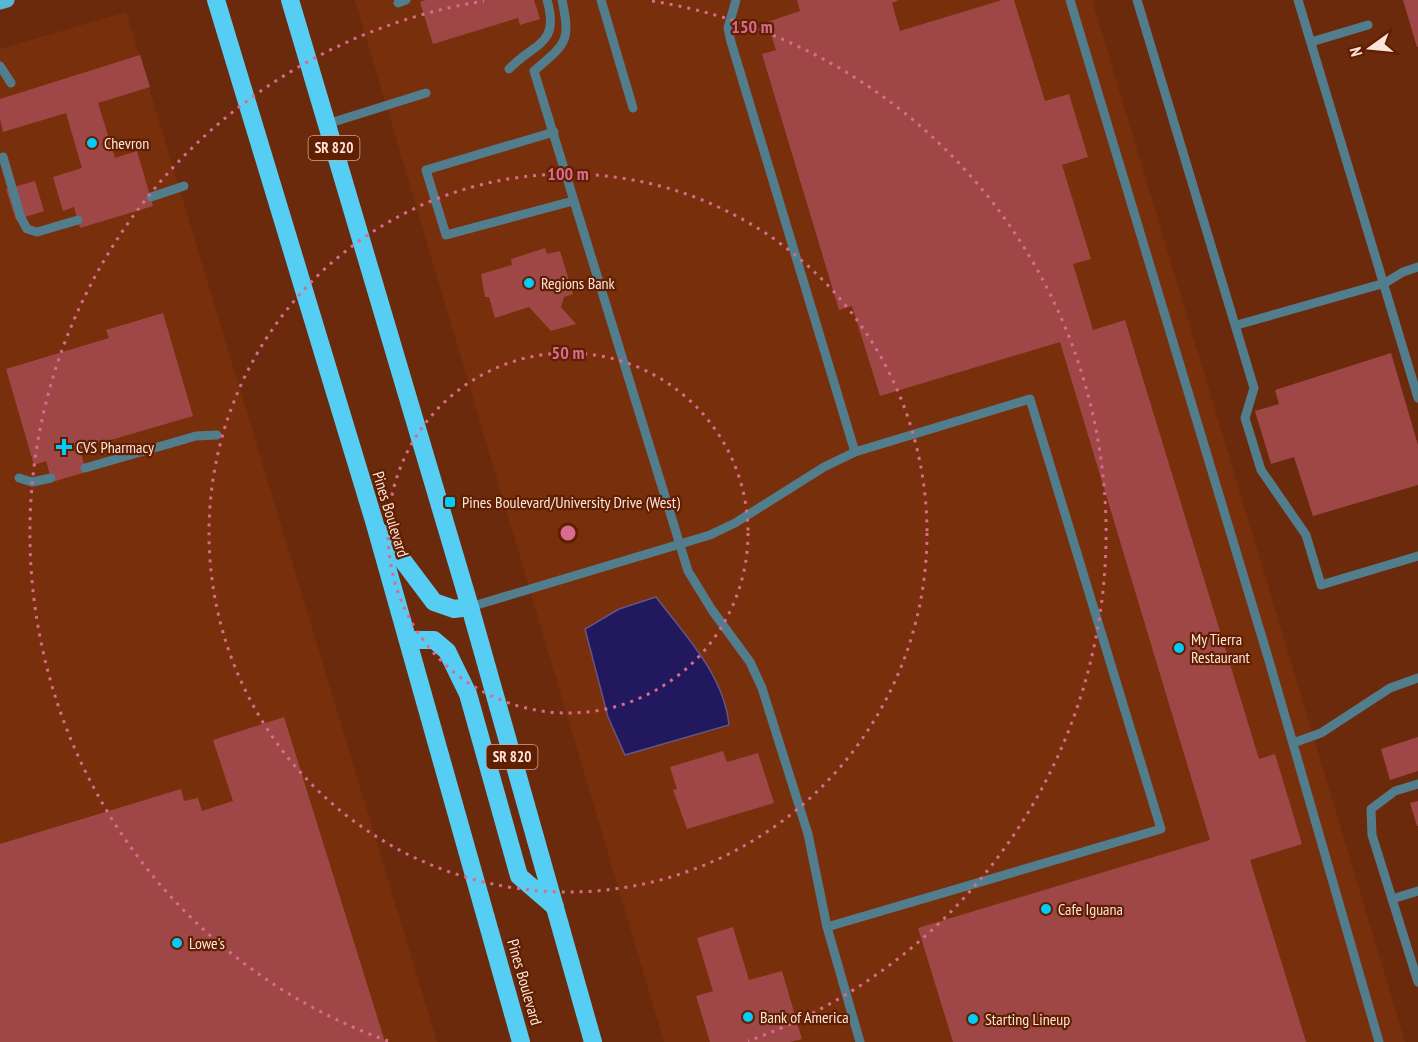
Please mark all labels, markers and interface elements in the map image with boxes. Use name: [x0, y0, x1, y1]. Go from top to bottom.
text: 150 m: [731, 15, 773, 38]
north arrow: [1340, 18, 1400, 78]
text: N: [1345, 45, 1366, 59]
place label: Chevron: [104, 133, 149, 153]
marker: Chevron: [85, 136, 99, 150]
road number: SR 820: [308, 136, 360, 160]
text: 100 m: [547, 162, 589, 185]
place label: Regions Bank: [541, 273, 616, 293]
marker: Regions Bank: [522, 276, 536, 290]
text: 50 m: [552, 341, 584, 364]
place label: CVS Pharmacy: [76, 437, 154, 457]
marker: CVS Pharmacy: [57, 440, 71, 454]
street label: Pines Boulevard: [368, 469, 414, 559]
place label: Pines Boulevard/University Drive (West): [462, 492, 680, 512]
marker: Pines Boulevard/University Drive (West): [443, 495, 457, 509]
centre of rings: [558, 523, 578, 543]
place label: My Tierra Restaurant: [1191, 629, 1251, 667]
marker: My Tierra Restaurant: [1172, 641, 1186, 655]
road number: SR 820: [486, 745, 538, 769]
place label: Cafe Iguana: [1058, 899, 1123, 919]
marker: Cafe Iguana: [1039, 902, 1053, 916]
place label: Lowe's: [189, 933, 225, 953]
marker: Lowe's: [170, 936, 184, 950]
street label: Pines Boulevard: [503, 937, 547, 1027]
place label: Bank of America: [760, 1007, 849, 1027]
place label: Starting Lineup: [985, 1009, 1070, 1029]
marker: Bank of America: [741, 1010, 755, 1024]
marker: Starting Lineup: [966, 1012, 980, 1026]

